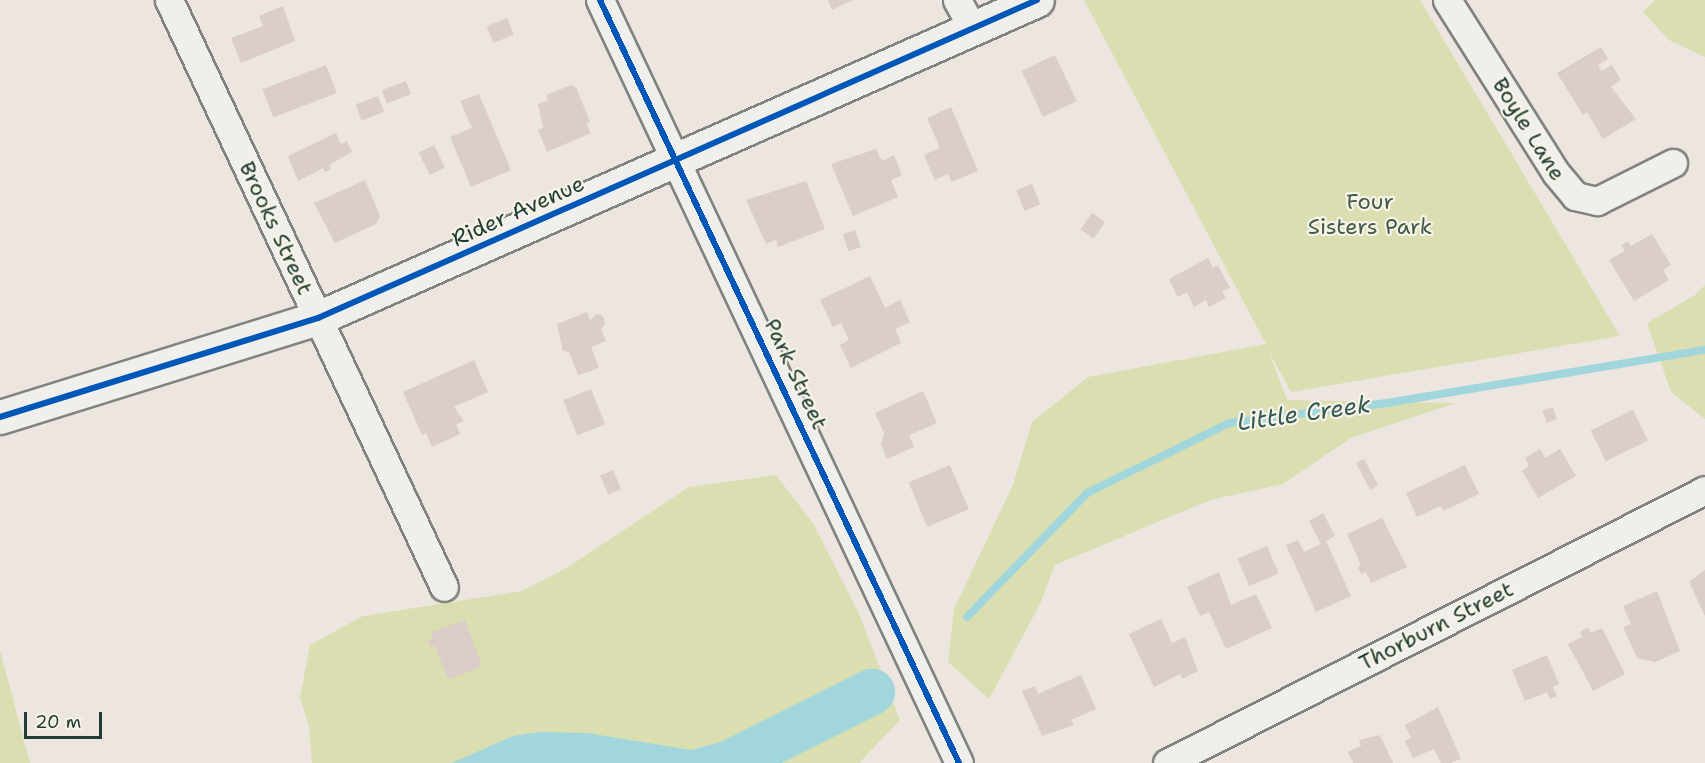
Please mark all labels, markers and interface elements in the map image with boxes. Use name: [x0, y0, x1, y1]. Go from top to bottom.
street label: Boyle Lane: [1487, 73, 1571, 185]
street label: Brooks Street: [234, 157, 318, 299]
street label: Rider Avenue: [448, 170, 588, 252]
park label: Four Sisters Park: [1308, 188, 1432, 240]
street label: Park Street: [759, 314, 833, 434]
water label: Little Creek: [1235, 390, 1373, 438]
street label: Thorburn Street: [1354, 576, 1518, 676]
scale bar: [27, 700, 105, 738]
text: 20 m: [35, 710, 81, 734]

